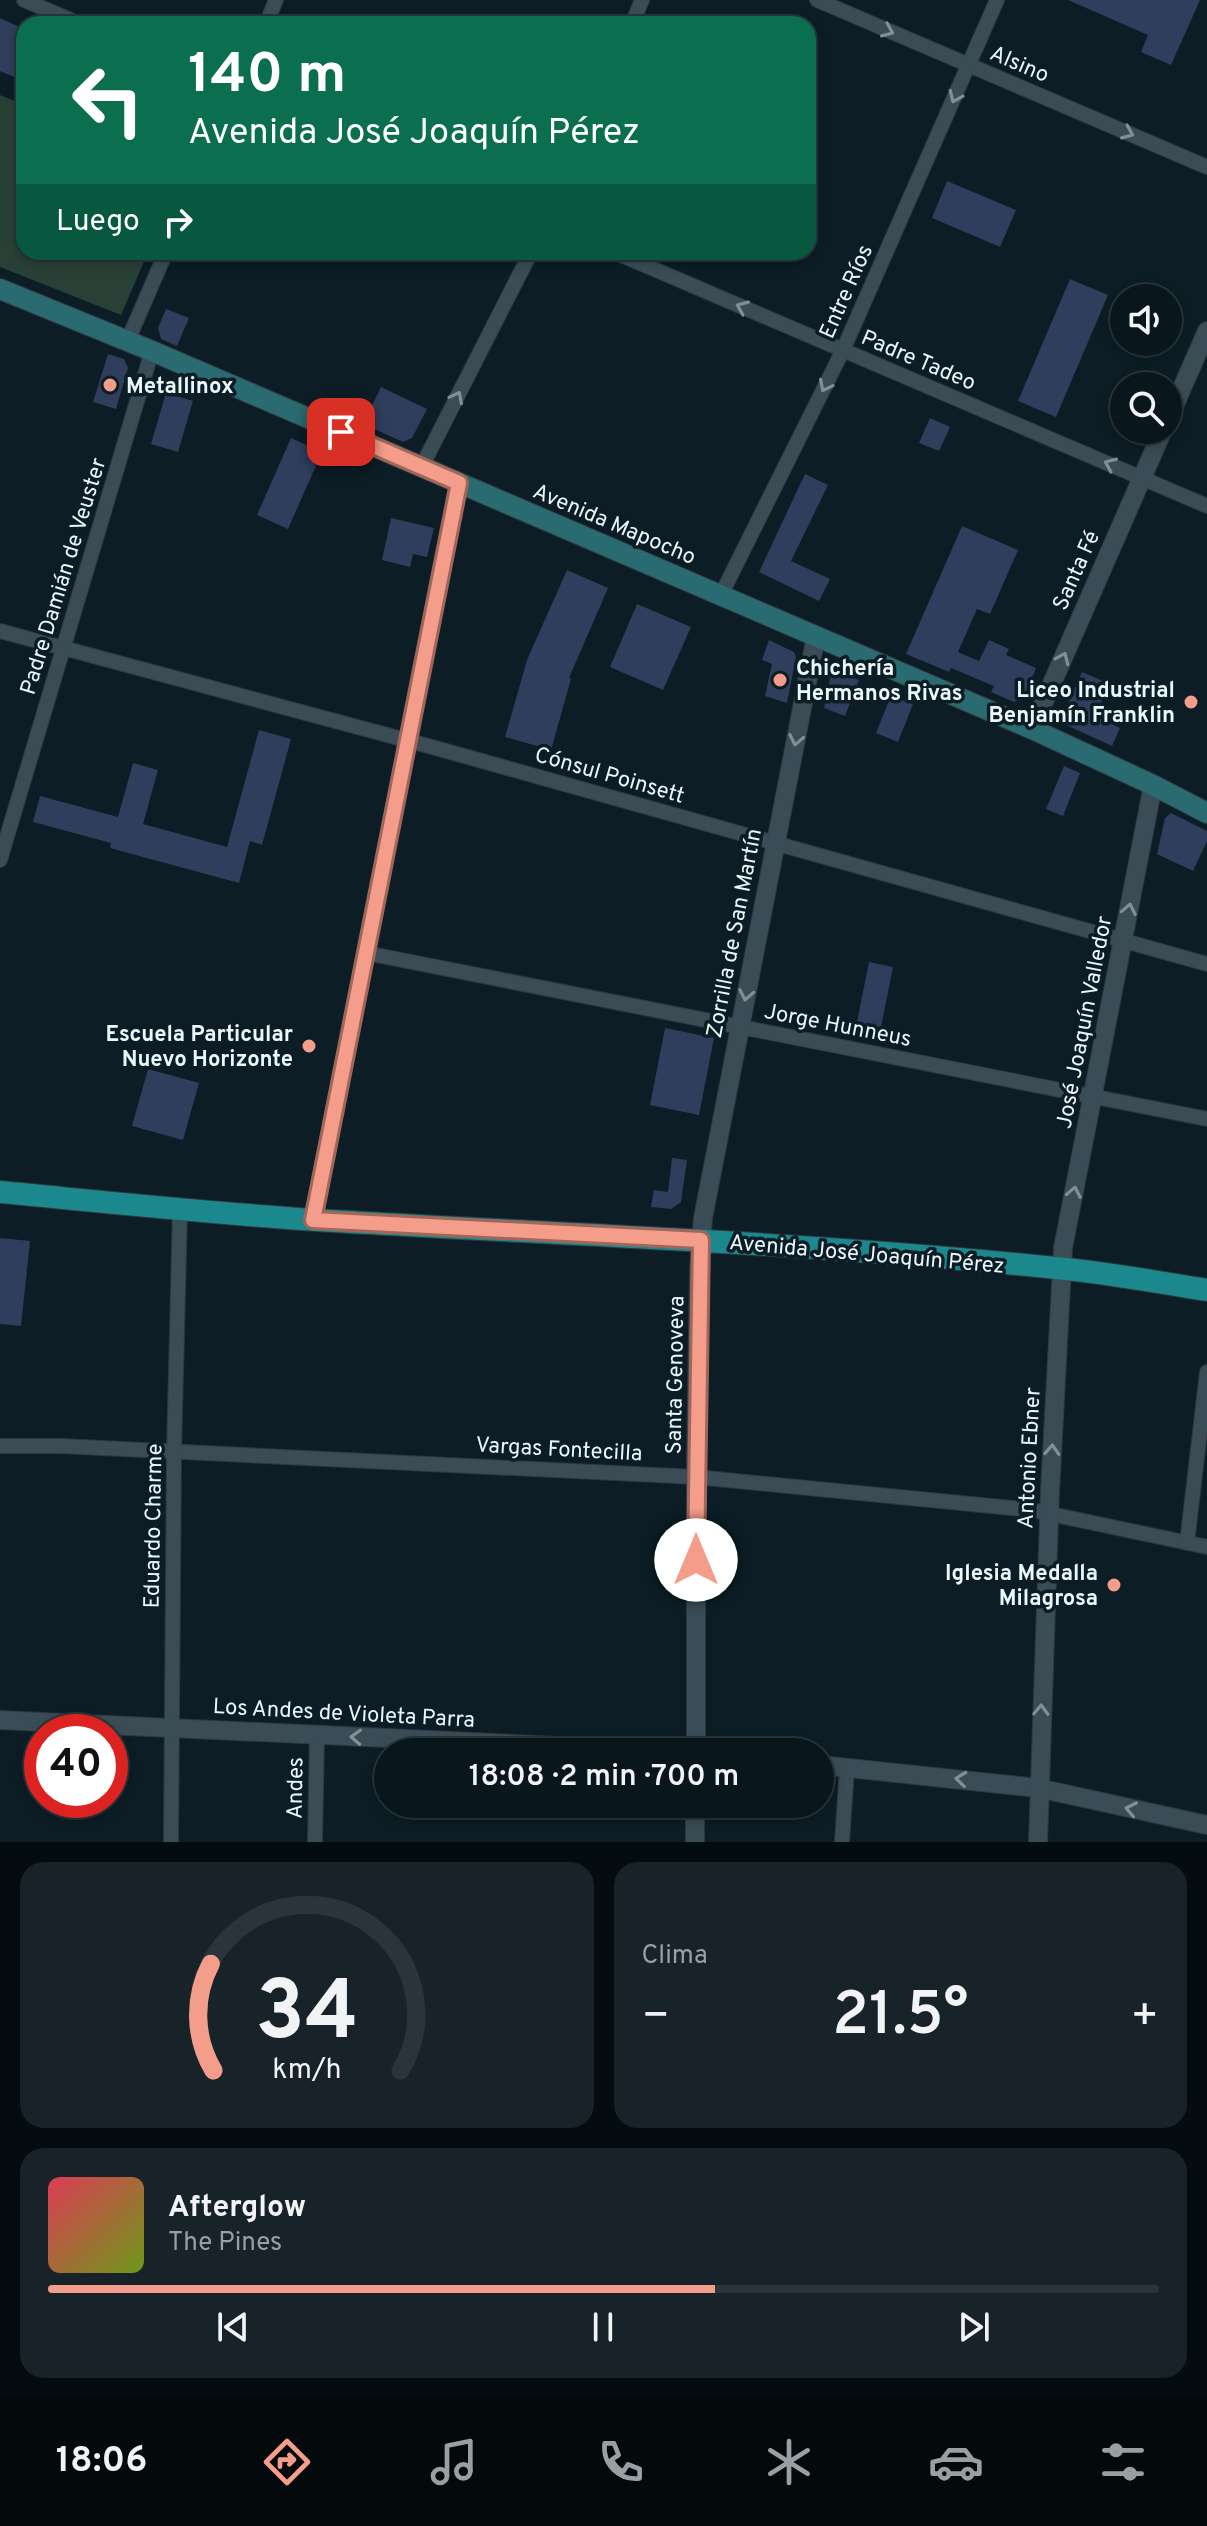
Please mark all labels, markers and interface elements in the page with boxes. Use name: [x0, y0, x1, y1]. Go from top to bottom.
one-way arrow: [880, 21, 895, 37]
street label: Alsino: [985, 41, 1053, 90]
text: 140 m: [188, 42, 346, 112]
icon: left: [56, 48, 160, 152]
one-way arrow: [948, 89, 964, 103]
text: Avenida José Joaquín Pérez: [188, 111, 640, 157]
one-way arrow: [1119, 123, 1134, 139]
icon: right: [156, 200, 200, 244]
text: Luego: [56, 204, 140, 241]
street label: Entre Ríos: [815, 241, 880, 343]
map controls: [1110, 284, 1182, 444]
button: sound: [1110, 284, 1182, 356]
one-way arrow: [736, 300, 750, 316]
street label: Padre Tadeo: [857, 325, 979, 398]
button: search: [1110, 372, 1182, 444]
place label: Metallinox: [126, 374, 234, 401]
marker: Metallinox: [101, 376, 119, 394]
one-way arrow: [820, 377, 835, 392]
one-way arrow: [448, 391, 463, 405]
pin: [307, 398, 375, 466]
icon: arrive: [319, 410, 363, 454]
street label: Padre Damián de Veuster: [15, 455, 113, 698]
one-way arrow: [1103, 457, 1118, 473]
street label: Avenida Mapocho: [528, 479, 700, 572]
street label: Santa Fé: [1048, 527, 1107, 615]
one-way arrow: [1053, 652, 1069, 666]
place label: Chichería Hermanos Rivas: [796, 656, 963, 708]
marker: Chichería Hermanos Rivas: [771, 671, 789, 689]
place label: Liceo Industrial Benjamín Franklin: [989, 678, 1175, 730]
marker: Liceo Industrial Benjamín Franklin: [1182, 693, 1200, 711]
one-way arrow: [788, 733, 805, 747]
street label: Cónsul Poinsett: [531, 742, 687, 811]
street label: Zorrilla de San Martín: [702, 826, 769, 1041]
one-way arrow: [1120, 903, 1137, 917]
street label: José Joaquín Valledor: [1052, 913, 1119, 1131]
one-way arrow: [738, 988, 755, 1002]
street label: Jorge Hunneus: [762, 999, 913, 1054]
place label: Escuela Particular Nuevo Horizonte: [106, 1022, 293, 1074]
marker: Escuela Particular Nuevo Horizonte: [300, 1037, 318, 1055]
one-way arrow: [1065, 1186, 1082, 1199]
street label: Avenida José Joaquín Pérez: [728, 1230, 1006, 1281]
street label: Santa Genoveva: [662, 1295, 691, 1455]
street label: Antonio Ebner: [1013, 1386, 1048, 1529]
street label: Vargas Fontecilla: [475, 1433, 643, 1468]
street label: Eduardo Charme: [140, 1443, 169, 1609]
one-way arrow: [1043, 1443, 1060, 1456]
position arrow: [654, 1518, 738, 1602]
place label: Iglesia Medalla Milagrosa: [945, 1561, 1098, 1613]
marker: Iglesia Medalla Milagrosa: [1105, 1576, 1123, 1594]
street label: Los Andes de Violeta Parra: [212, 1694, 476, 1735]
one-way arrow: [1033, 1703, 1050, 1716]
speed limit sign: 40: [24, 1714, 128, 1818]
one-way arrow: [349, 1728, 362, 1745]
street label: Andes: [282, 1757, 311, 1819]
text: 18:08 · 2 min · 700 m: [469, 1759, 739, 1796]
one-way arrow: [954, 1771, 967, 1788]
one-way arrow: [1125, 1801, 1138, 1818]
text: Clima: [642, 1940, 708, 1973]
text: 34: [255, 1964, 358, 2069]
text: 21.5°: [832, 1980, 968, 2056]
text: −: [642, 1990, 670, 2046]
text: +: [1131, 1990, 1159, 2046]
text: km/h: [272, 2053, 341, 2089]
text: Afterglow: [168, 2190, 306, 2227]
text: The Pines: [168, 2227, 282, 2260]
icon: previous: [211, 2305, 255, 2349]
icon: pause: [581, 2305, 625, 2349]
icon: next: [952, 2305, 996, 2349]
icon: directions: [259, 2434, 315, 2490]
icon: music: [426, 2434, 482, 2490]
icon: phone: [593, 2434, 649, 2490]
icon: climate: [761, 2434, 817, 2490]
icon: car: [928, 2434, 984, 2490]
icon: filters: [1095, 2434, 1151, 2490]
text: 18:06: [56, 2439, 147, 2485]

